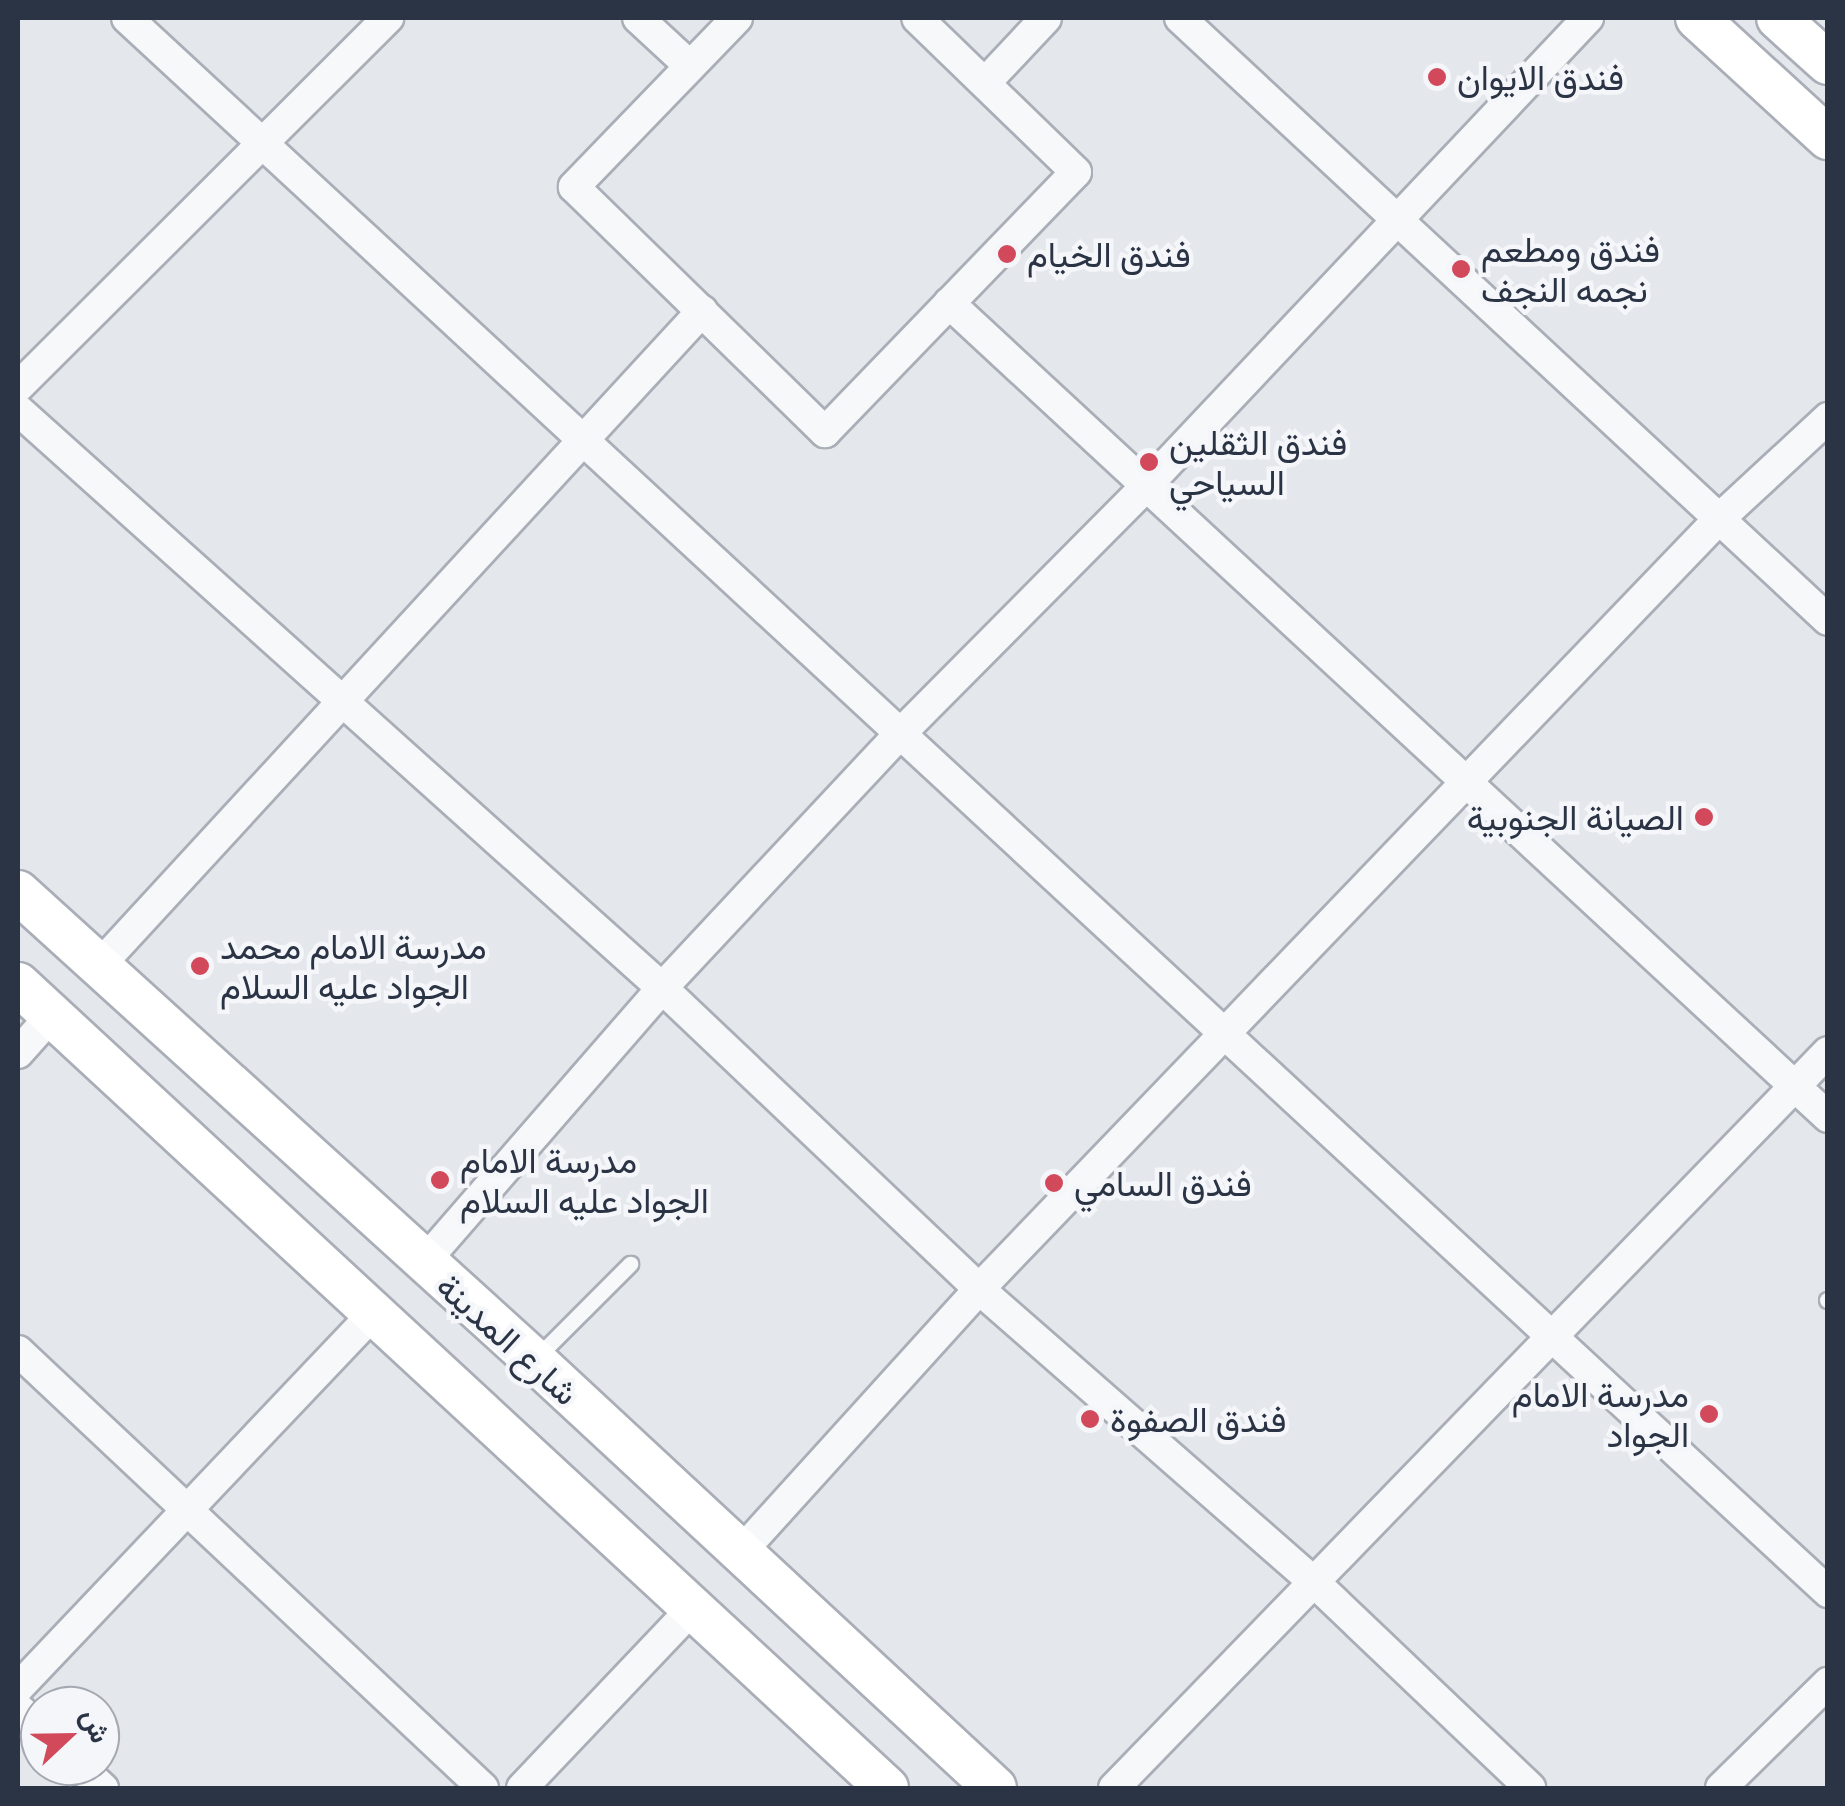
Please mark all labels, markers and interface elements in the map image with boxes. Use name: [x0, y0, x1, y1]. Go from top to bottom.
place label: فندق الايوان: [1457, 56, 1624, 98]
marker: فندق الايوان: [1426, 66, 1448, 88]
place label: فندق ومطعم نجمه النجف: [1481, 228, 1660, 310]
place label: فندق الخيام: [1027, 233, 1191, 275]
marker: فندق الخيام: [996, 243, 1018, 265]
marker: فندق ومطعم نجمه النجف: [1450, 258, 1472, 280]
place label: فندق الثقلين السياحي: [1169, 421, 1347, 503]
marker: فندق الثقلين السياحي: [1138, 451, 1160, 473]
place label: الصيانة الجنوبية: [1467, 796, 1684, 838]
marker: الصيانة الجنوبية: [1693, 806, 1715, 828]
place label: مدرسة الامام محمد الجواد عليه السلام: [220, 925, 487, 1007]
marker: مدرسة الامام محمد الجواد عليه السلام: [189, 955, 211, 977]
place label: مدرسة الامام الجواد عليه السلام: [460, 1139, 709, 1221]
place label: فندق السامي: [1074, 1162, 1252, 1204]
marker: مدرسة الامام الجواد عليه السلام: [429, 1169, 451, 1191]
marker: فندق السامي: [1043, 1172, 1065, 1194]
street label: شارع المدينة: [428, 1264, 588, 1414]
place label: مدرسة الامام الجواد: [1512, 1373, 1689, 1455]
place label: فندق الصفوة: [1110, 1398, 1286, 1440]
marker: مدرسة الامام الجواد: [1698, 1403, 1720, 1425]
marker: فندق الصفوة: [1079, 1408, 1101, 1430]
north arrow: [20, 1686, 120, 1786]
text: ش: [73, 1703, 120, 1748]

